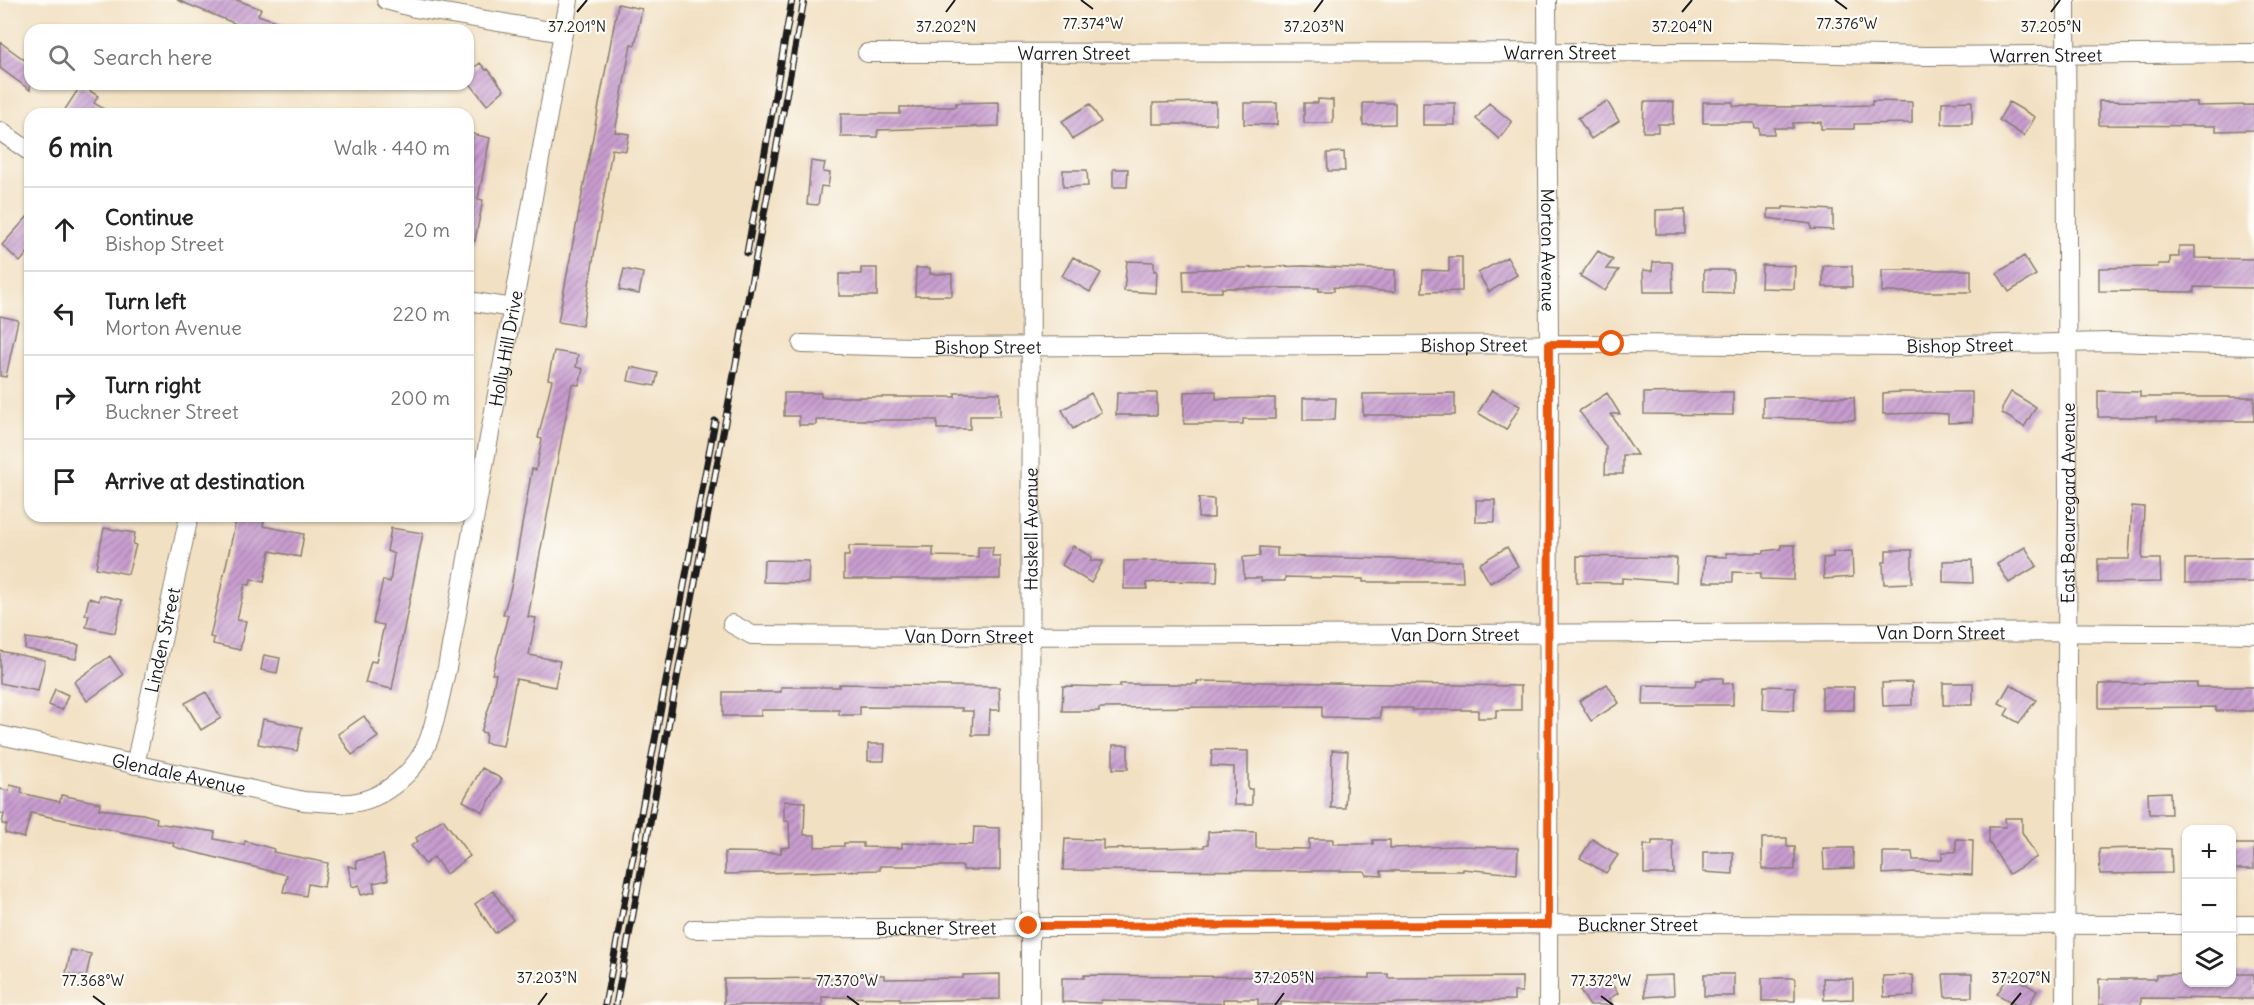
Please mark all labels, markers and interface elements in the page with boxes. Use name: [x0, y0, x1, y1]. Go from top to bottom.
text: 77.374°W: [1063, 14, 1124, 33]
text: 77.376°W: [1817, 14, 1878, 33]
text: 37.201°N: [548, 17, 606, 36]
text: 37.202°N: [916, 17, 976, 36]
text: 37.203°N: [1284, 17, 1344, 36]
text: 37.204°N: [1651, 17, 1713, 36]
text: 37.205°N: [2020, 17, 2082, 36]
search box: [24, 24, 474, 90]
icon: search: [45, 41, 78, 74]
street label: Warren Street: [1018, 41, 1130, 64]
street label: Warren Street: [1504, 41, 1616, 64]
text: Search here: [93, 43, 212, 71]
street label: Warren Street: [1989, 43, 2102, 67]
text: 6 min: [48, 131, 113, 164]
text: Walk · 440 m: [334, 135, 450, 160]
street label: Morton Avenue: [1537, 188, 1560, 312]
text: Continue: [105, 203, 194, 231]
icon: ahead: [48, 213, 81, 246]
text: 20 m: [404, 217, 450, 242]
text: Bishop Street: [105, 231, 224, 256]
text: Turn left: [105, 287, 186, 315]
street label: Holly Hill Drive: [484, 288, 527, 408]
icon: left: [48, 297, 81, 330]
text: 220 m: [393, 301, 450, 326]
text: Morton Avenue: [105, 315, 242, 340]
route start: [1598, 330, 1624, 356]
street label: Bishop Street: [1906, 332, 2014, 357]
street label: Bishop Street: [1420, 333, 1528, 356]
street label: Bishop Street: [934, 335, 1042, 358]
text: Turn right: [105, 371, 201, 399]
icon: right: [48, 381, 81, 414]
text: 200 m: [390, 385, 450, 410]
text: Buckner Street: [105, 399, 239, 424]
street label: East Beauregard Avenue: [2056, 403, 2080, 603]
icon: arrive: [48, 465, 81, 498]
text: Arrive at destination: [105, 467, 305, 495]
street label: Haskell Avenue: [1019, 468, 1042, 590]
street label: Linden Street: [140, 585, 185, 695]
street label: Van Dorn Street: [1877, 621, 2005, 644]
street label: Van Dorn Street: [1391, 622, 1520, 646]
street label: Van Dorn Street: [905, 624, 1033, 647]
street label: Glendale Avenue: [110, 748, 248, 800]
map controls: [2182, 825, 2236, 987]
button: +: [2182, 825, 2236, 879]
button: −: [2182, 879, 2236, 933]
route end: [1015, 912, 1041, 938]
street label: Buckner Street: [1578, 912, 1698, 936]
street label: Buckner Street: [876, 916, 996, 940]
button: layers: [2182, 933, 2236, 987]
text: 37.203°N: [517, 968, 577, 987]
text: 37.205°N: [1253, 968, 1315, 987]
text: 37.207°N: [1991, 968, 2051, 987]
text: 77.368°W: [62, 971, 124, 990]
text: 77.370°W: [816, 971, 878, 990]
text: 77.372°W: [1571, 971, 1632, 990]

